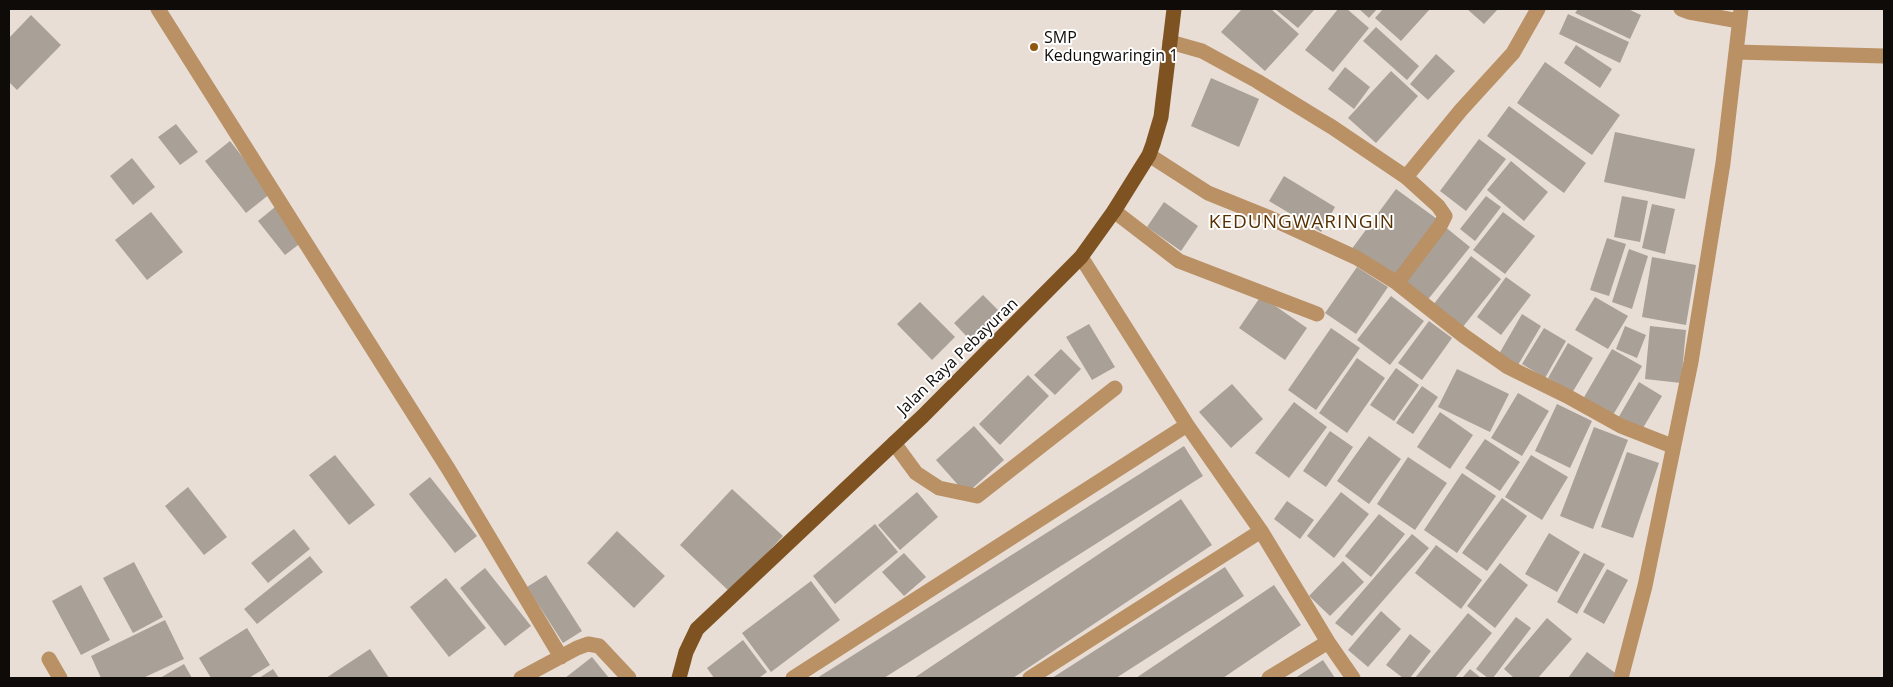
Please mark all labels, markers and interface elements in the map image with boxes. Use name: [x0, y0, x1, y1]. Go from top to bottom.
place label: SMP Kedungwaringin 1: [1044, 28, 1178, 66]
marker: SMP Kedungwaringin 1: [1028, 41, 1040, 53]
district label: KEDUNGWARINGIN: [1207, 212, 1397, 234]
street label: Jalan Raya Pebayuran: [894, 294, 1022, 420]

